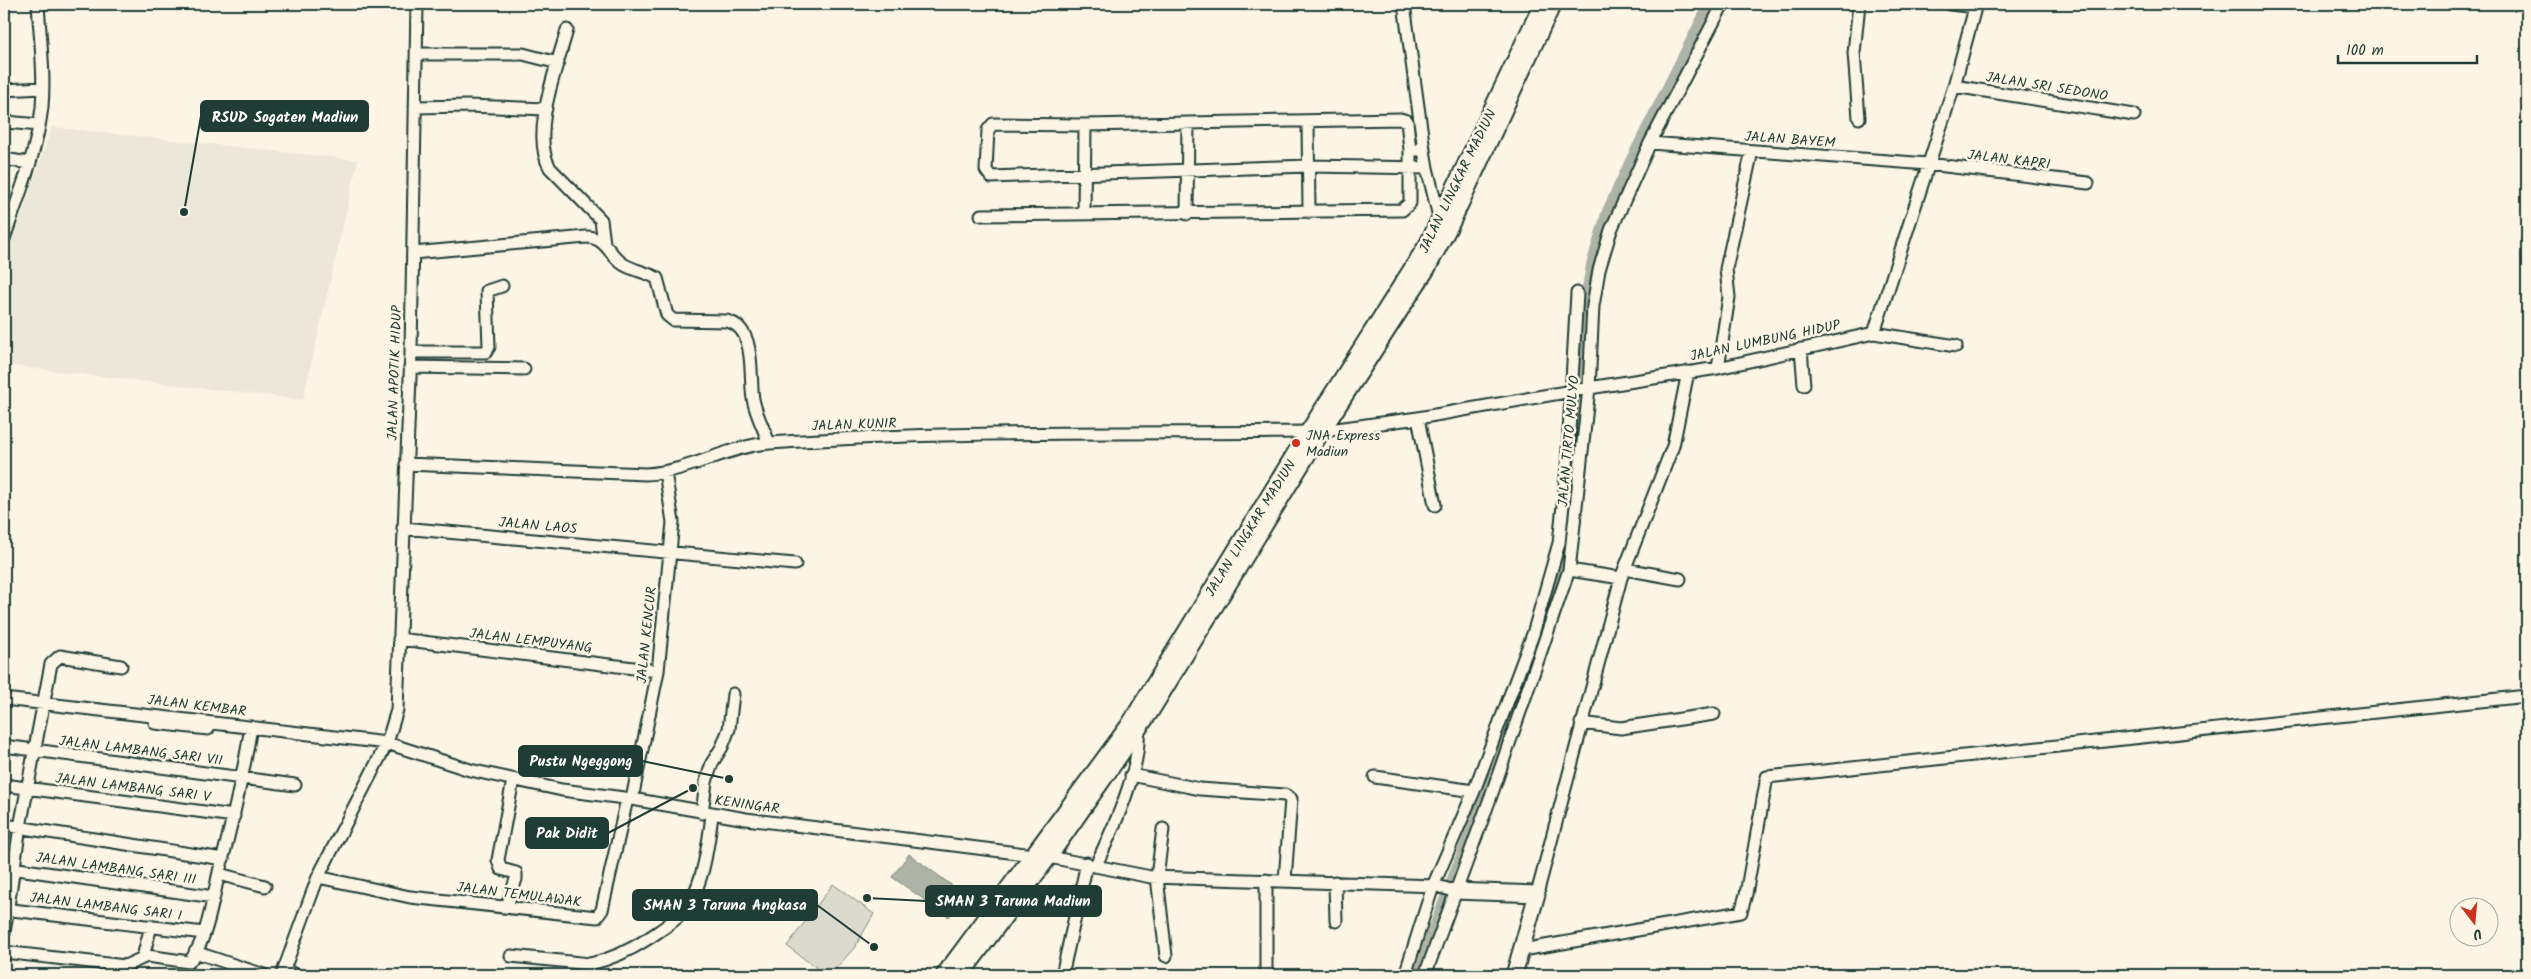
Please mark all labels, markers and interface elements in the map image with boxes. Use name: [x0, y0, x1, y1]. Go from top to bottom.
scale bar: [2338, 32, 2477, 64]
text: 100 m: [2346, 39, 2384, 63]
street label: JALAN SRI SEDONO: [1984, 66, 2110, 108]
callout: RSUD Sogaten Madiun: [201, 101, 368, 131]
street label: JALAN LINGKAR MADIUN: [1413, 105, 1503, 257]
text: RSUD Sogaten Madiun: [212, 106, 358, 130]
street label: JALAN BAYEM: [1744, 126, 1836, 154]
street label: JALAN KAPRI: [1966, 144, 2052, 176]
street label: JALAN APOTIK HIDUP: [382, 305, 408, 441]
street label: JALAN LUMBUNG HIDUP: [1688, 314, 1843, 368]
street label: JALAN TIRTO MULYO: [1552, 374, 1586, 508]
street label: JALAN KUNIR: [811, 413, 897, 437]
place label: JNA Express Madiun: [1306, 425, 1380, 463]
marker: JNA Express Madiun: [1290, 437, 1302, 449]
street label: JALAN LINGKAR MADIUN: [1200, 455, 1302, 601]
street label: JALAN LAOS: [498, 512, 579, 540]
street label: JALAN KENCUR: [631, 586, 663, 685]
street label: JALAN LEMPUYANG: [468, 623, 594, 659]
street label: JALAN KEMBAR: [146, 689, 248, 723]
street label: JALAN LAMBANG SARI VII: [58, 730, 224, 772]
callout: Pustu Ngeggong: [519, 746, 642, 776]
text: Pustu Ngeggong: [529, 750, 633, 774]
street label: JALAN LAMBANG SARI V: [54, 768, 213, 809]
street label: KENINGAR: [713, 790, 781, 820]
callout: Pak Didit: [526, 818, 608, 848]
text: Pak Didit: [536, 822, 598, 846]
street label: JALAN LAMBANG SARI III: [34, 847, 197, 891]
street label: JALAN TEMULAWAK: [455, 876, 583, 914]
callout: SMAN 3 Taruna Madiun: [926, 886, 1101, 916]
street label: JALAN LAMBANG SARI I: [29, 887, 183, 927]
callout: SMAN 3 Taruna Angkasa: [633, 890, 817, 920]
text: SMAN 3 Taruna Madiun: [935, 890, 1091, 914]
text: SMAN 3 Taruna Angkasa: [643, 894, 807, 918]
north arrow: [2448, 896, 2498, 946]
text: U: [2470, 922, 2484, 945]

